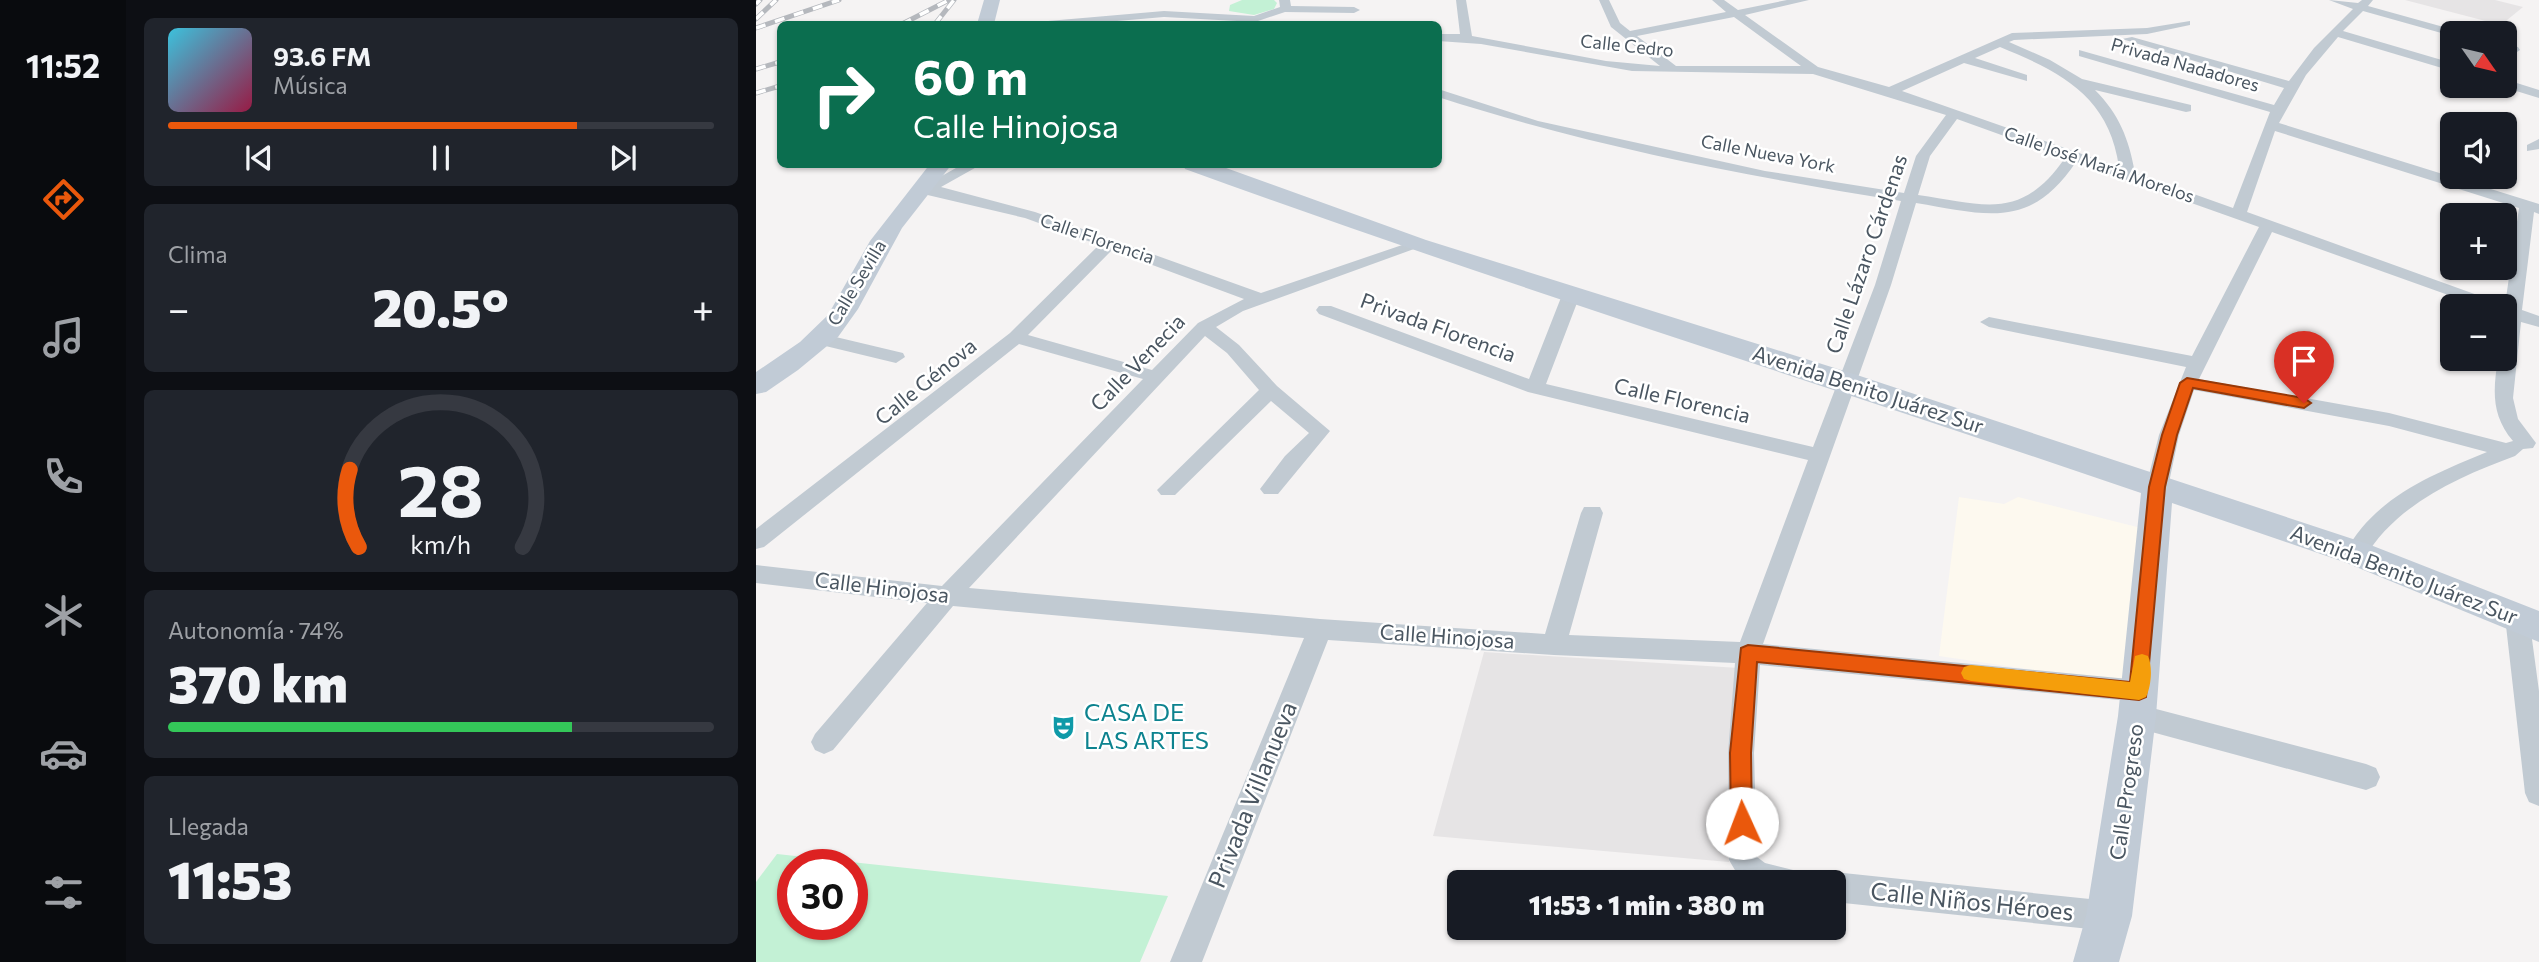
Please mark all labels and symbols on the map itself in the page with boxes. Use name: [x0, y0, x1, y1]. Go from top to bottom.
north arrow: [2440, 21, 2516, 98]
street label: Calle Cedro: [1579, 29, 1675, 61]
street label: Privada Nadadores: [2109, 32, 2262, 96]
street label: Calle José María Morelos: [2001, 121, 2197, 207]
street label: Calle Nueva York: [1699, 129, 1837, 177]
street label: Calle Lázaro Cárdenas: [1820, 151, 1911, 356]
street label: Calle Florencia: [1037, 208, 1157, 268]
street label: Calle Sevilla: [822, 236, 890, 329]
street label: Privada Florencia: [1357, 287, 1520, 366]
street label: Calle Venecia: [1084, 308, 1189, 416]
pin: [2274, 331, 2334, 403]
street label: Calle Génova: [869, 332, 981, 429]
street label: Avenida Benito Juárez Sur: [1750, 339, 1987, 438]
street label: Calle Florencia: [1612, 372, 1753, 427]
street label: Avenida Benito Juárez Sur: [2287, 519, 2522, 629]
street label: Calle Hinojosa: [814, 566, 951, 607]
street label: Calle Hinojosa: [1379, 618, 1515, 653]
place label: CASA DE LAS ARTES: [1084, 697, 1209, 754]
street label: Privada Villanueva: [1201, 697, 1302, 892]
theatre icon: CASA DE LAS ARTES: [1050, 713, 1078, 741]
street label: Calle Progreso: [2104, 722, 2147, 862]
position arrow: [1705, 786, 1779, 860]
speed limit sign: 30: [777, 849, 868, 940]
street label: Calle Niños Héroes: [1869, 875, 2075, 926]

